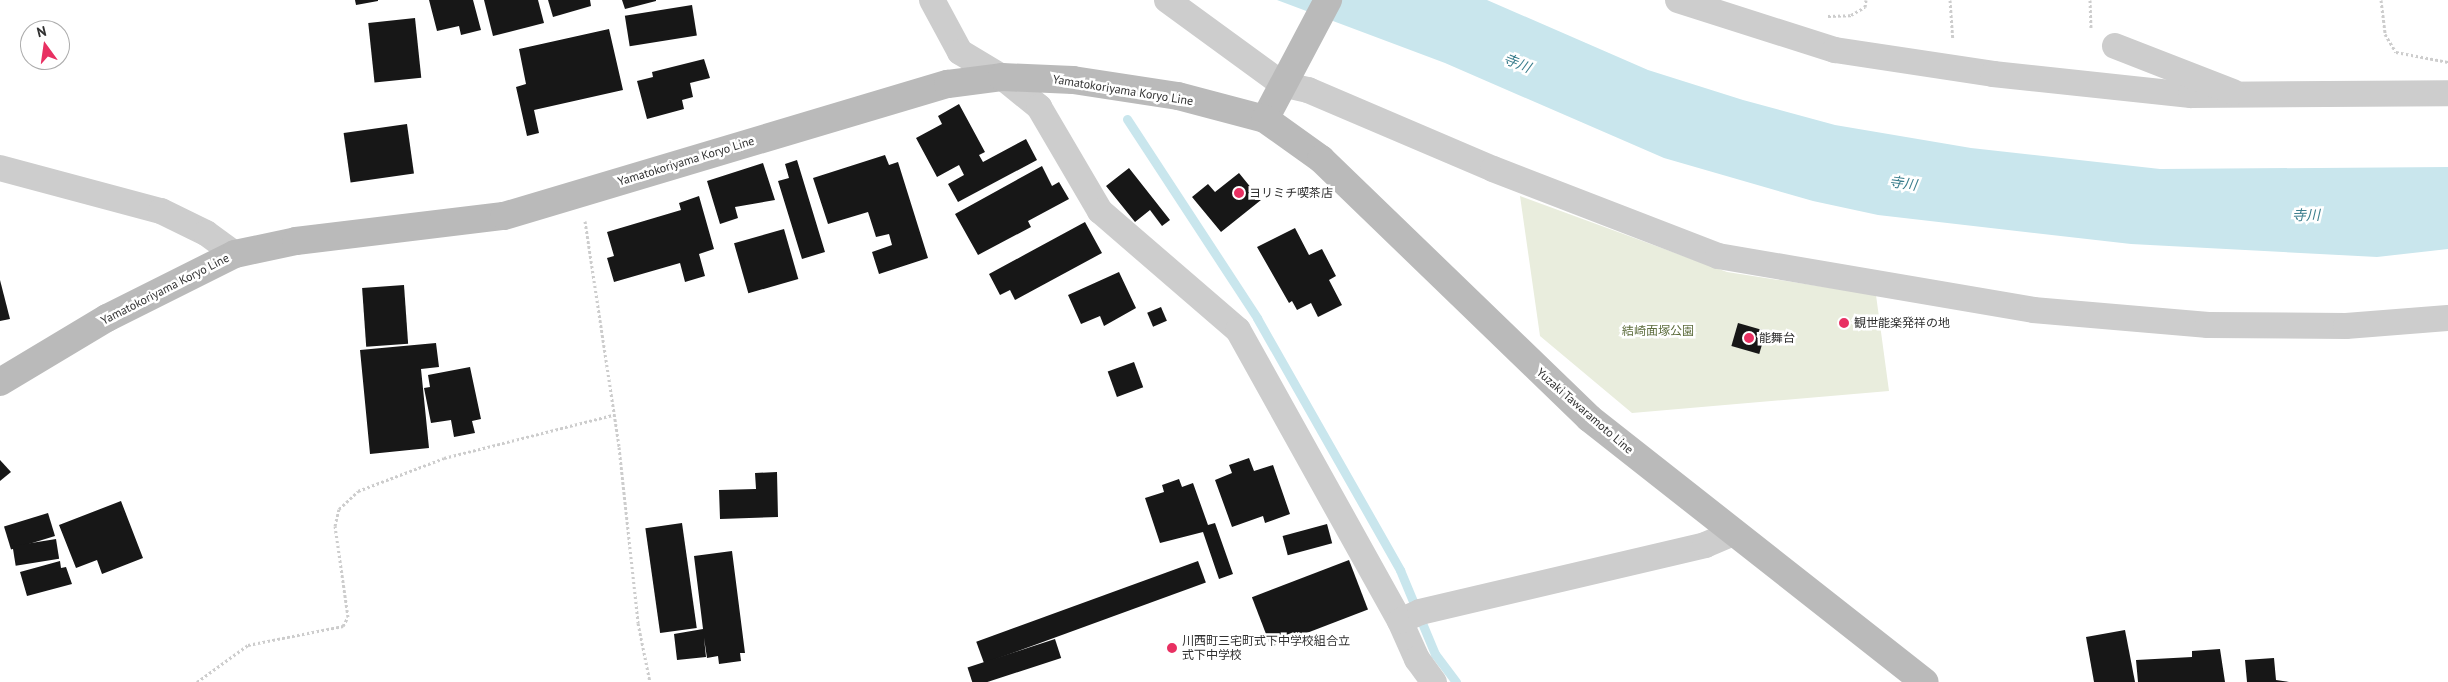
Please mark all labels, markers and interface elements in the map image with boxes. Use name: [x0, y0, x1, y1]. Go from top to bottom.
north arrow: [20, 20, 70, 70]
text: N: [35, 22, 48, 41]
water label: 寺川: [1501, 50, 1533, 76]
street label: Yamatokoriyama Koryo Line: [1052, 72, 1194, 108]
street label: Yamatokoriyama Koryo Line: [616, 133, 756, 189]
water label: 寺川: [1888, 173, 1918, 193]
place label: ヨリミチ喫茶店: [1249, 186, 1333, 200]
marker: ヨリミチ喫茶店: [1233, 187, 1245, 199]
water label: 寺川: [2292, 206, 2320, 224]
street label: Yamatokoriyama Koryo Line: [98, 250, 232, 328]
place label: 観世能楽発祥の地: [1854, 316, 1950, 330]
marker: 観世能楽発祥の地: [1838, 317, 1850, 329]
park label: 結崎面塚公園: [1622, 324, 1694, 338]
place label: 能舞台: [1759, 331, 1795, 345]
marker: 能舞台: [1743, 332, 1755, 344]
street label: Yuzaki Tawaramoto Line: [1534, 365, 1636, 457]
place label: 川西町三宅町式下中学校組合立 式下中学校: [1182, 634, 1350, 662]
marker: 川西町三宅町式下中学校組合立 式下中学校: [1166, 642, 1178, 654]

